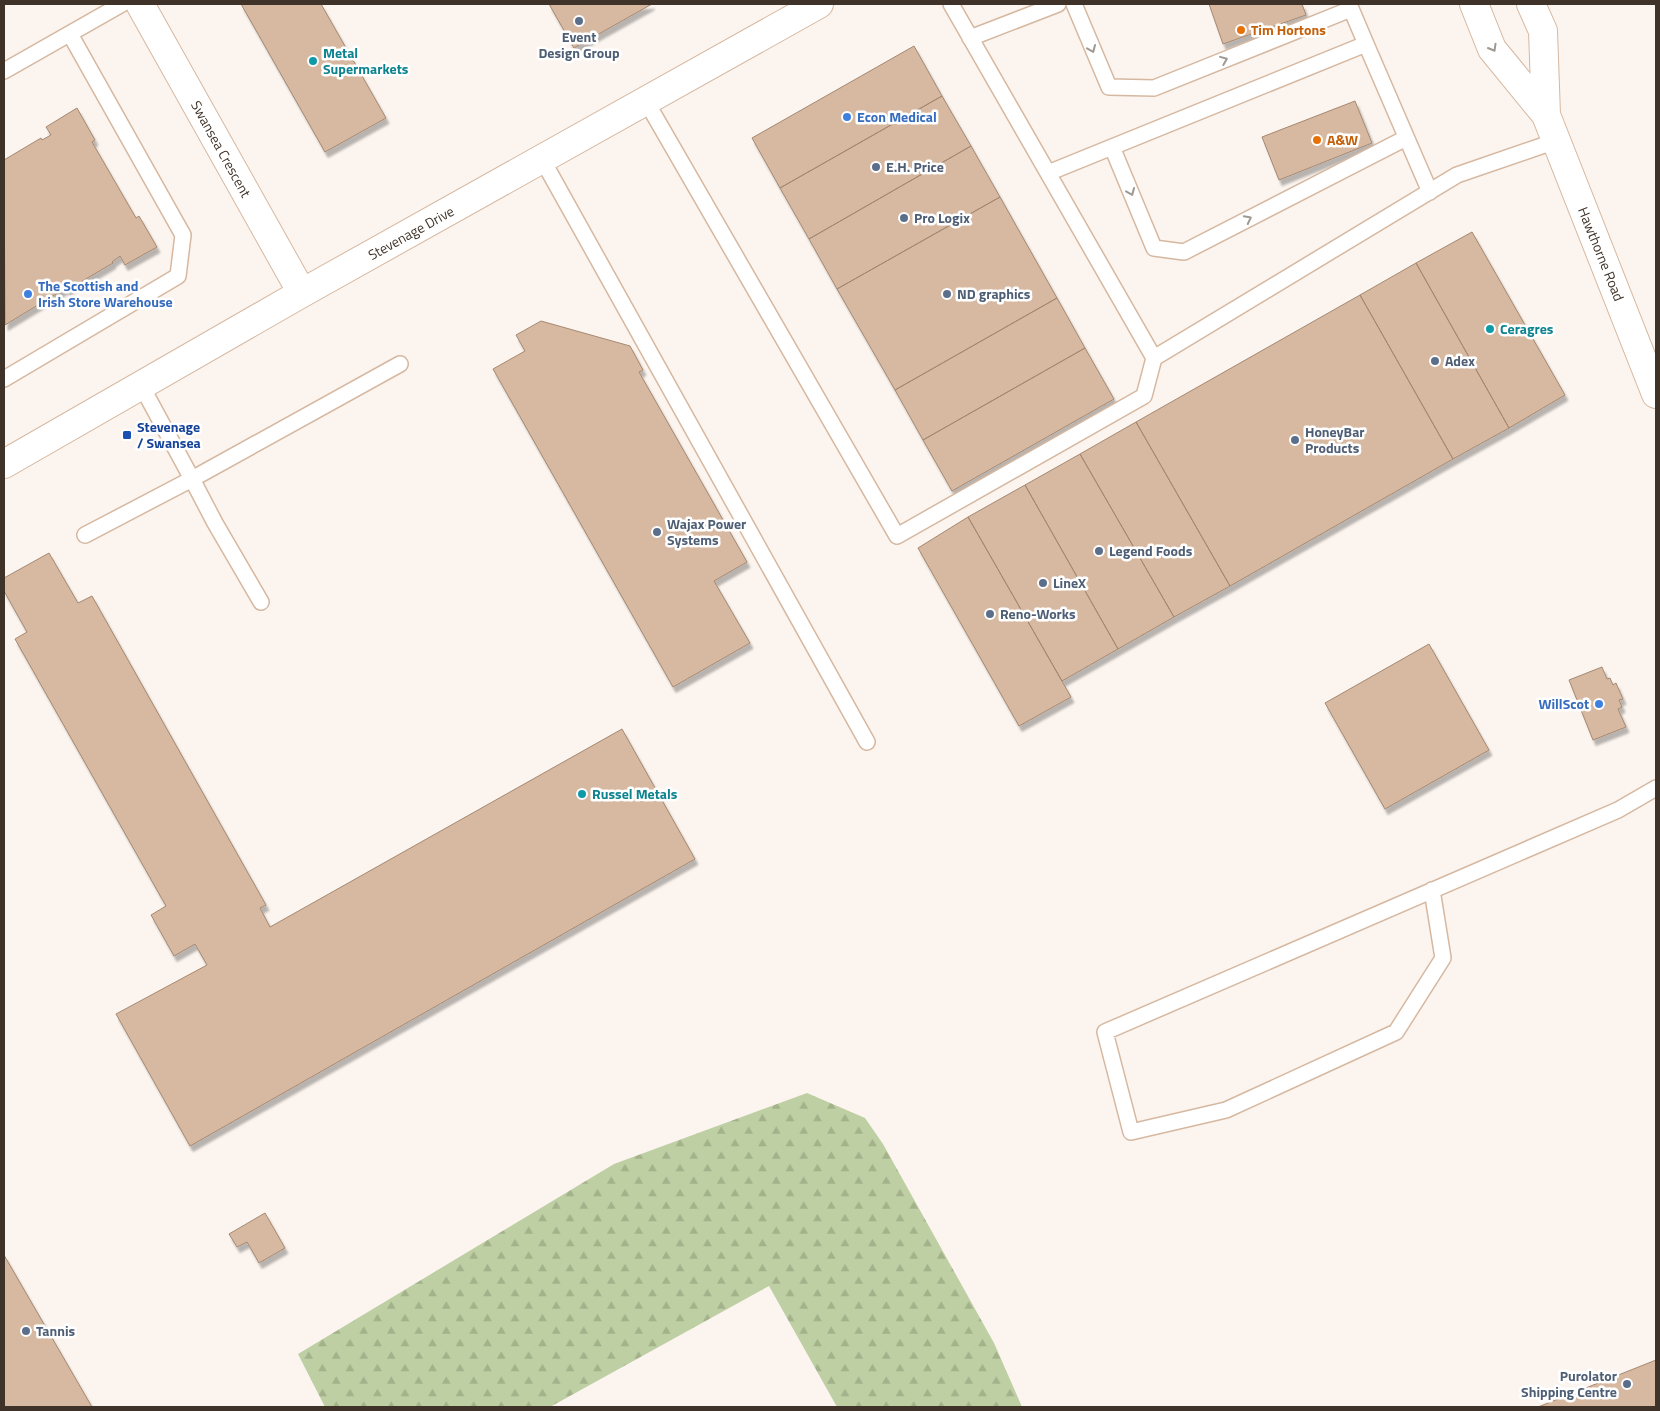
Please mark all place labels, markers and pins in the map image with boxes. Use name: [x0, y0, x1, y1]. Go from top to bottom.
marker: Event Design Group: [573, 15, 585, 27]
place label: Tim Hortons: [1251, 19, 1326, 40]
marker: Tim Hortons: [1235, 24, 1247, 36]
place label: Event Design Group: [538, 26, 620, 63]
place label: Metal Supermarkets: [323, 42, 409, 79]
marker: Metal Supermarkets: [307, 55, 319, 67]
place label: Econ Medical: [857, 106, 937, 127]
marker: Econ Medical: [841, 111, 853, 123]
place label: A&W: [1327, 129, 1358, 150]
marker: A&W: [1311, 134, 1323, 146]
place label: E.H. Price: [886, 156, 944, 177]
marker: E.H. Price: [870, 161, 882, 173]
place label: Pro Logix: [914, 207, 970, 228]
marker: Pro Logix: [898, 212, 910, 224]
place label: The Scottish and Irish Store Warehouse: [38, 275, 173, 312]
place label: ND graphics: [957, 283, 1031, 304]
marker: The Scottish and Irish Store Warehouse: [22, 288, 34, 300]
marker: ND graphics: [941, 288, 953, 300]
place label: Ceragres: [1500, 318, 1554, 339]
marker: Ceragres: [1484, 323, 1496, 335]
place label: Adex: [1445, 350, 1475, 371]
marker: Adex: [1429, 355, 1441, 367]
place label: Stevenage / Swansea: [137, 416, 201, 453]
place label: HoneyBar Products: [1305, 421, 1365, 458]
marker: Stevenage / Swansea: [121, 429, 133, 441]
marker: HoneyBar Products: [1289, 434, 1301, 446]
place label: Wajax Power Systems: [667, 513, 746, 550]
marker: Wajax Power Systems: [651, 526, 663, 538]
place label: Legend Foods: [1109, 540, 1193, 561]
marker: Legend Foods: [1093, 545, 1105, 557]
place label: LineX: [1053, 572, 1086, 593]
marker: LineX: [1037, 577, 1049, 589]
place label: Reno-Works: [1000, 603, 1076, 624]
marker: Reno-Works: [984, 608, 996, 620]
place label: WillScot: [1538, 693, 1589, 714]
marker: WillScot: [1593, 698, 1605, 710]
place label: Russel Metals: [592, 783, 678, 804]
marker: Russel Metals: [576, 788, 588, 800]
place label: Tannis: [36, 1320, 76, 1341]
marker: Tannis: [20, 1325, 32, 1337]
place label: Purolator Shipping Centre: [1521, 1365, 1617, 1402]
marker: Purolator Shipping Centre: [1621, 1378, 1633, 1390]

